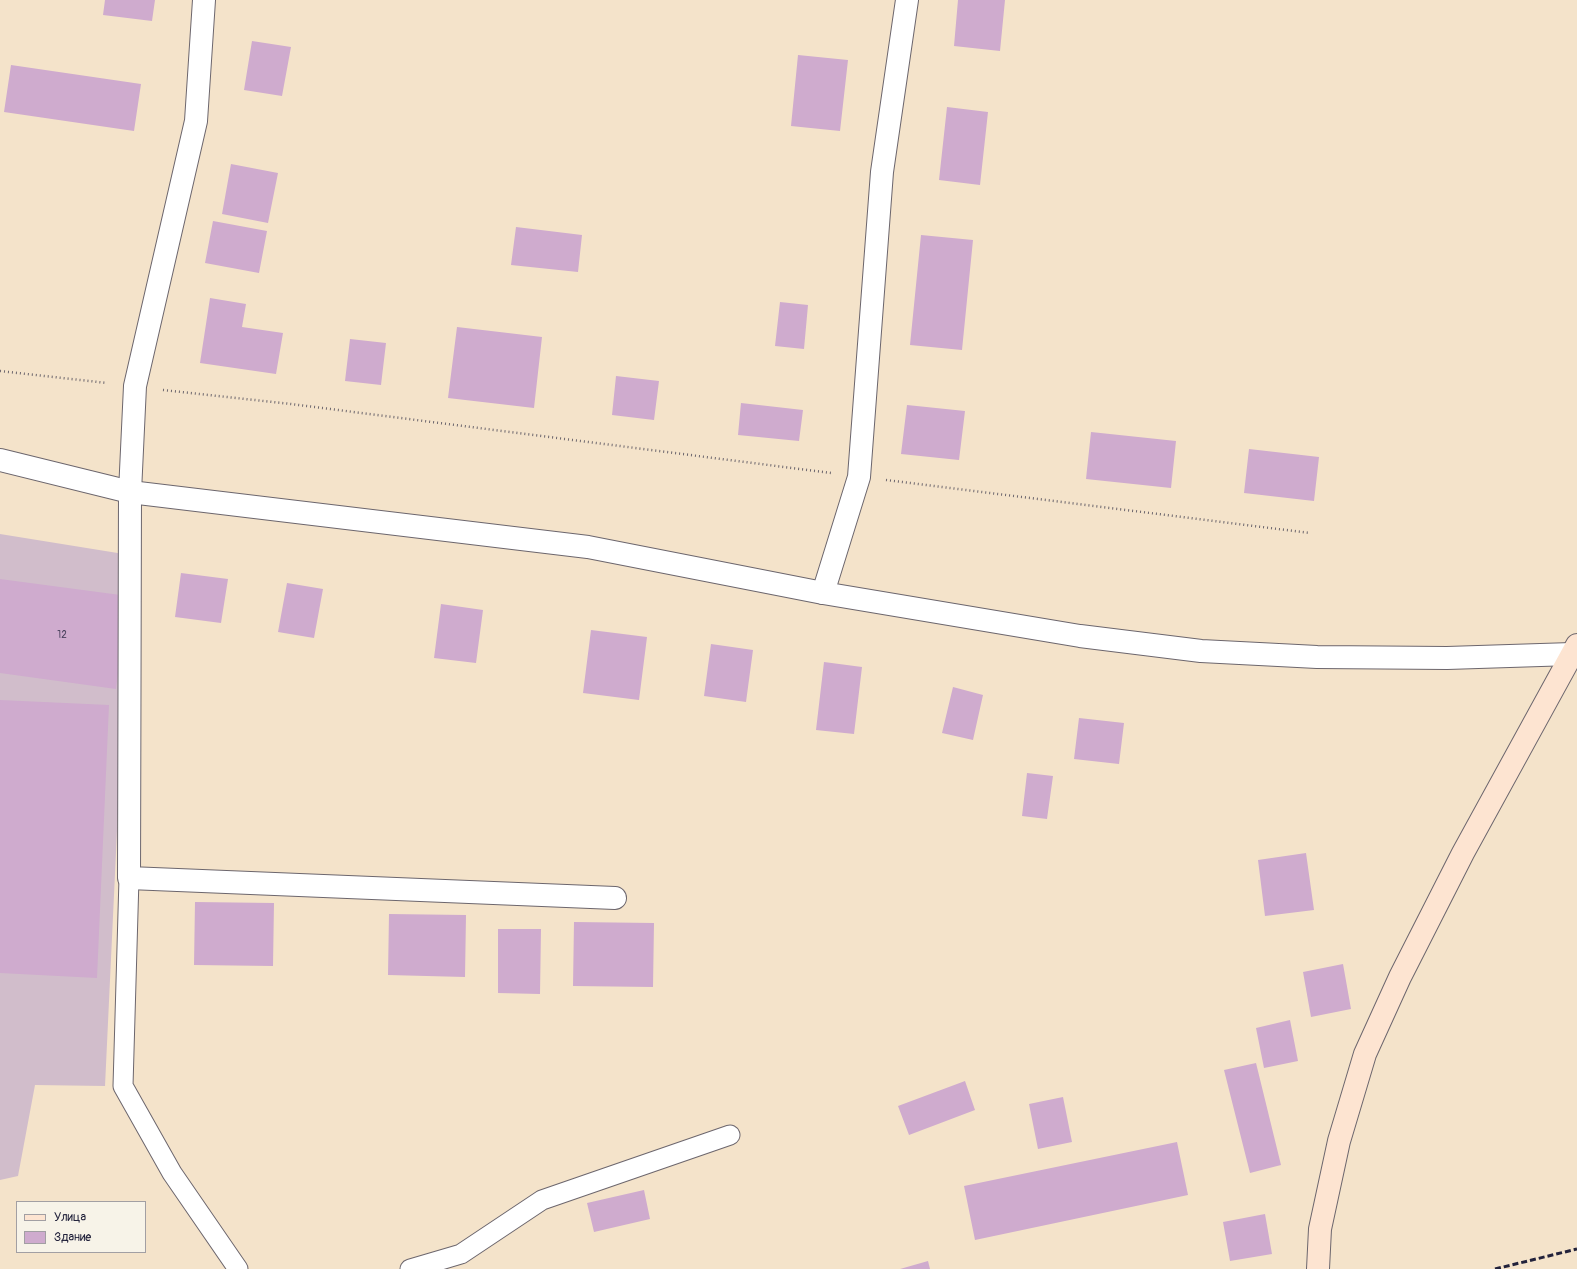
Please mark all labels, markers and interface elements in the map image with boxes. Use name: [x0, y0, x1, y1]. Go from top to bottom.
house number: 12: [57, 629, 67, 641]
legend: [16, 1201, 146, 1253]
text: Улица: [54, 1210, 86, 1225]
text: Здание: [54, 1230, 91, 1245]

